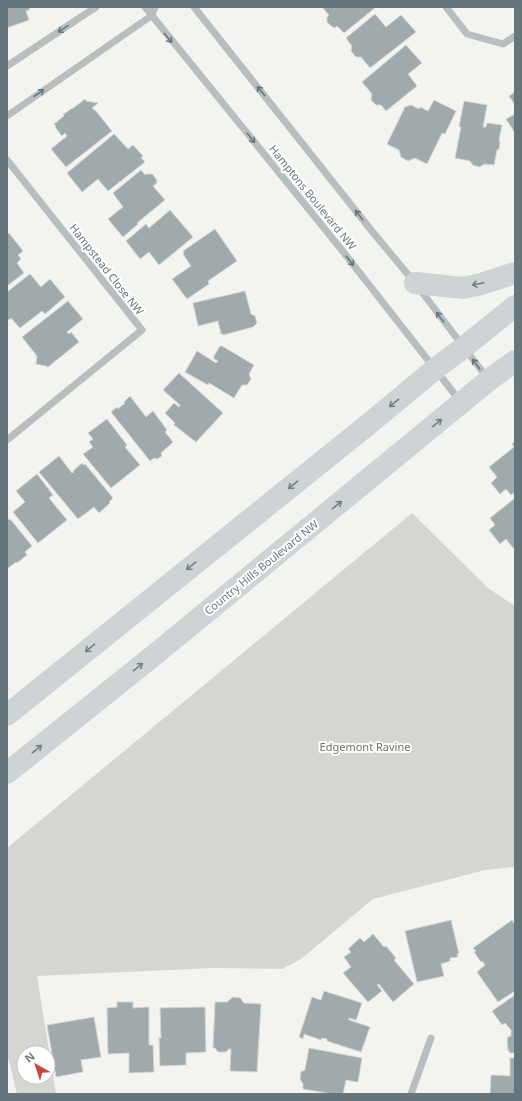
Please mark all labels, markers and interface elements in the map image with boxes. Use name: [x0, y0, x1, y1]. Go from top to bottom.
one-way arrow: [58, 25, 69, 33]
one-way arrow: [164, 32, 173, 43]
one-way arrow: [256, 86, 265, 97]
one-way arrow: [33, 89, 44, 97]
one-way arrow: [246, 133, 255, 144]
street label: Hamptons Boulevard NW: [266, 142, 360, 253]
one-way arrow: [354, 210, 363, 221]
street label: Hampstead Close NW: [67, 220, 148, 318]
one-way arrow: [346, 255, 355, 266]
one-way arrow: [472, 281, 485, 289]
one-way arrow: [436, 311, 444, 322]
one-way arrow: [472, 358, 481, 369]
one-way arrow: [388, 399, 399, 408]
one-way arrow: [432, 418, 443, 427]
one-way arrow: [287, 480, 298, 489]
one-way arrow: [331, 501, 342, 510]
street label: Country Hills Boulevard NW: [201, 516, 322, 618]
one-way arrow: [186, 562, 197, 571]
one-way arrow: [84, 643, 95, 652]
one-way arrow: [133, 663, 144, 672]
park label: Edgemont Ravine: [320, 739, 410, 754]
one-way arrow: [32, 744, 43, 753]
north arrow: [16, 1045, 56, 1085]
text: N: [21, 1048, 38, 1065]

